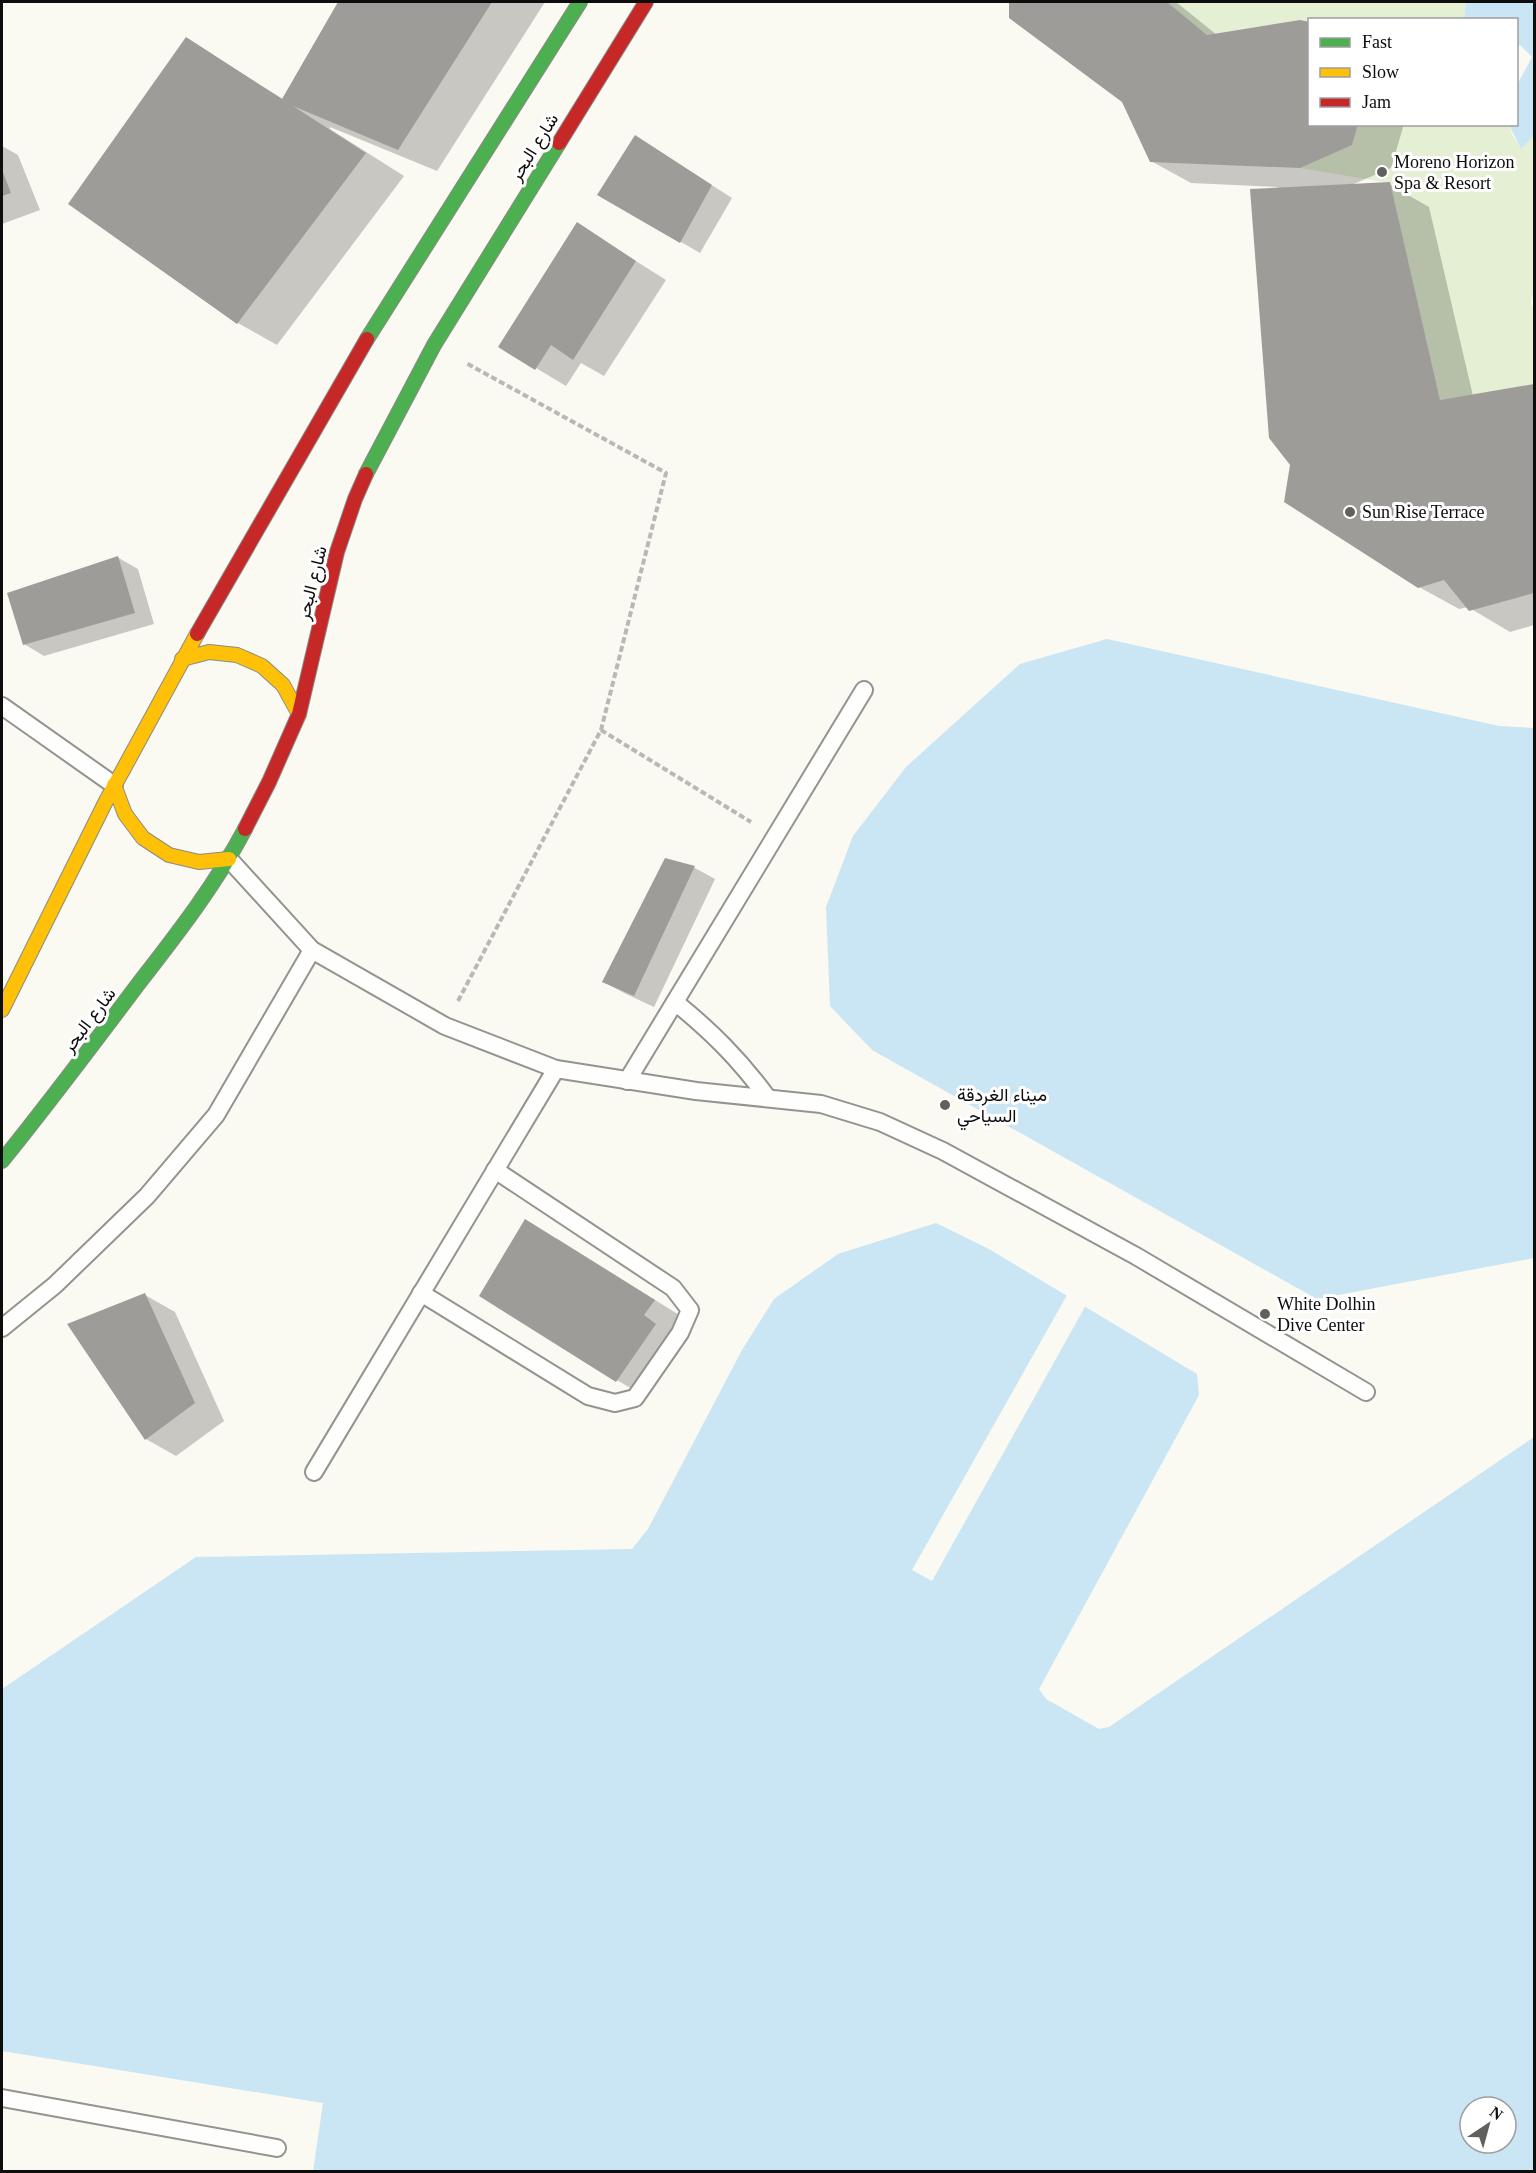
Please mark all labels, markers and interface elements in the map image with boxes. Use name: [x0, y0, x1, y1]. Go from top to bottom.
legend: [1308, 18, 1518, 126]
text: Fast: [1362, 32, 1392, 52]
text: Slow: [1362, 62, 1399, 82]
text: Jam: [1362, 92, 1391, 112]
street label: شارع البحر: [505, 110, 564, 186]
place label: Moreno Horizon Spa & Resort: [1394, 152, 1514, 193]
marker: Moreno Horizon Spa & Resort: [1375, 165, 1389, 179]
place label: Sun Rise Terrace: [1362, 502, 1484, 522]
marker: Sun Rise Terrace: [1343, 505, 1357, 519]
street label: شارع البحر: [293, 544, 333, 624]
street label: شارع البحر: [58, 984, 121, 1058]
place label: ميناء الغردقة السياحي: [957, 1085, 1047, 1131]
marker: ميناء الغردقة السياحي: [938, 1098, 952, 1112]
place label: White Dolhin Dive Center: [1277, 1294, 1375, 1335]
marker: White Dolhin Dive Center: [1258, 1307, 1272, 1321]
north arrow: [1458, 2095, 1518, 2155]
text: N: [1487, 2103, 1507, 2124]

